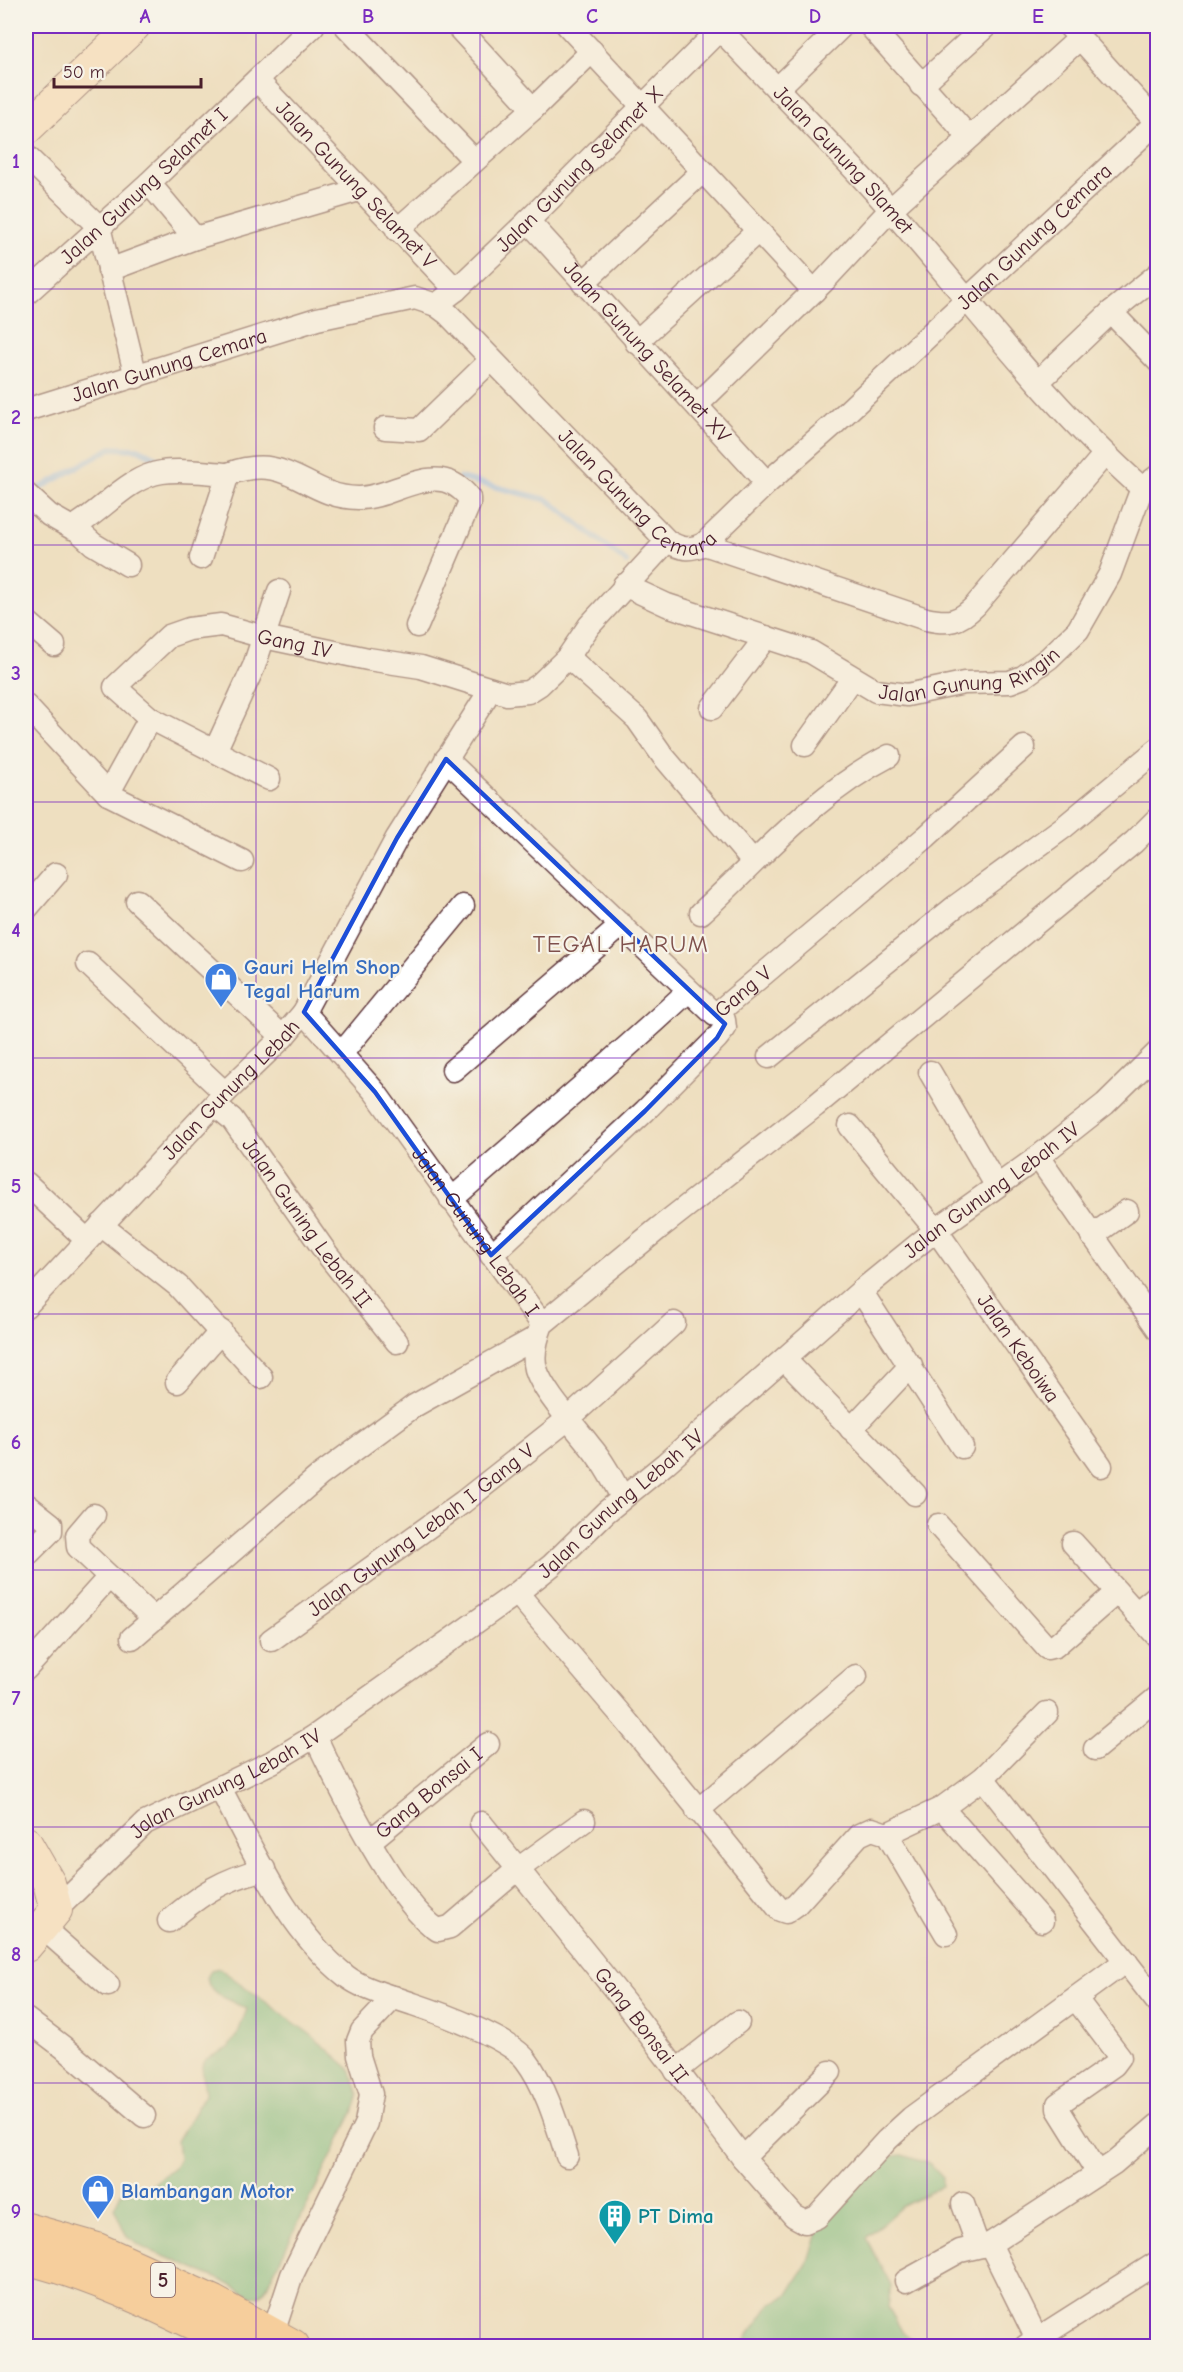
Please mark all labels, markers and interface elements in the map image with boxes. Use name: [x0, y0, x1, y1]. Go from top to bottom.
text: A: [139, 5, 151, 28]
text: B: [362, 5, 374, 28]
text: C: [586, 5, 598, 28]
text: D: [809, 5, 821, 28]
text: E: [1032, 5, 1044, 28]
scale bar: [54, 51, 201, 89]
text: 50 m: [63, 62, 105, 83]
street label: Jalan Gunung Selamet X: [491, 81, 668, 257]
street label: Jalan Gunung Slamet: [769, 81, 919, 239]
street label: Jalan Gunung Selamet V: [271, 96, 442, 274]
street label: Jalan Gunung Selamet I: [55, 102, 232, 269]
text: 1: [12, 150, 20, 173]
street label: Jalan Gunung Cemara: [952, 159, 1117, 315]
street label: Jalan Gunung Selamet XV: [559, 256, 736, 448]
street label: Jalan Gunung Cemara: [69, 323, 270, 407]
text: 2: [11, 406, 21, 429]
street label: Jalan Gunung Cemara: [553, 424, 721, 561]
street label: Gang IV: [255, 624, 334, 663]
street label: Jalan Gunung Ringin: [877, 642, 1065, 707]
text: 3: [11, 662, 21, 685]
text: 4: [11, 919, 21, 942]
district label: TEGAL HARUM: [533, 930, 709, 958]
place label: Gauri Helm Shop Tegal Harum: [244, 955, 400, 1003]
street label: Gang V: [710, 960, 777, 1022]
shop icon: Gauri Helm Shop Tegal Harum: [203, 961, 239, 1008]
street label: Jalan Gunung Lebah: [157, 1015, 304, 1165]
street label: Jalan Gunung Lebah IV: [899, 1117, 1085, 1263]
street label: Jalan Guning Lebah II: [237, 1133, 377, 1312]
street label: Jalan Gunung Lebah I: [407, 1143, 544, 1321]
text: 5: [11, 1175, 21, 1198]
street label: Jalan Keboiwa: [972, 1289, 1065, 1407]
street label: Jalan Gunung Lebah IV: [533, 1423, 709, 1583]
text: 6: [11, 1431, 21, 1454]
street label: Jalan Gunung Lebah I Gang V: [303, 1438, 540, 1622]
text: 7: [12, 1687, 21, 1710]
street label: Jalan Gunung Lebah IV: [124, 1723, 326, 1843]
street label: Gang Bonsai I: [370, 1742, 487, 1844]
text: 8: [11, 1943, 21, 1966]
street label: Gang Bonsai II: [590, 1962, 694, 2087]
shop icon: Blambangan Motor: [80, 2173, 116, 2220]
place label: Blambangan Motor: [121, 2179, 294, 2203]
building icon: PT Dima: [597, 2198, 633, 2245]
text: 9: [11, 2200, 21, 2223]
place label: PT Dima: [638, 2204, 714, 2228]
road number: 5: [151, 2263, 175, 2297]

